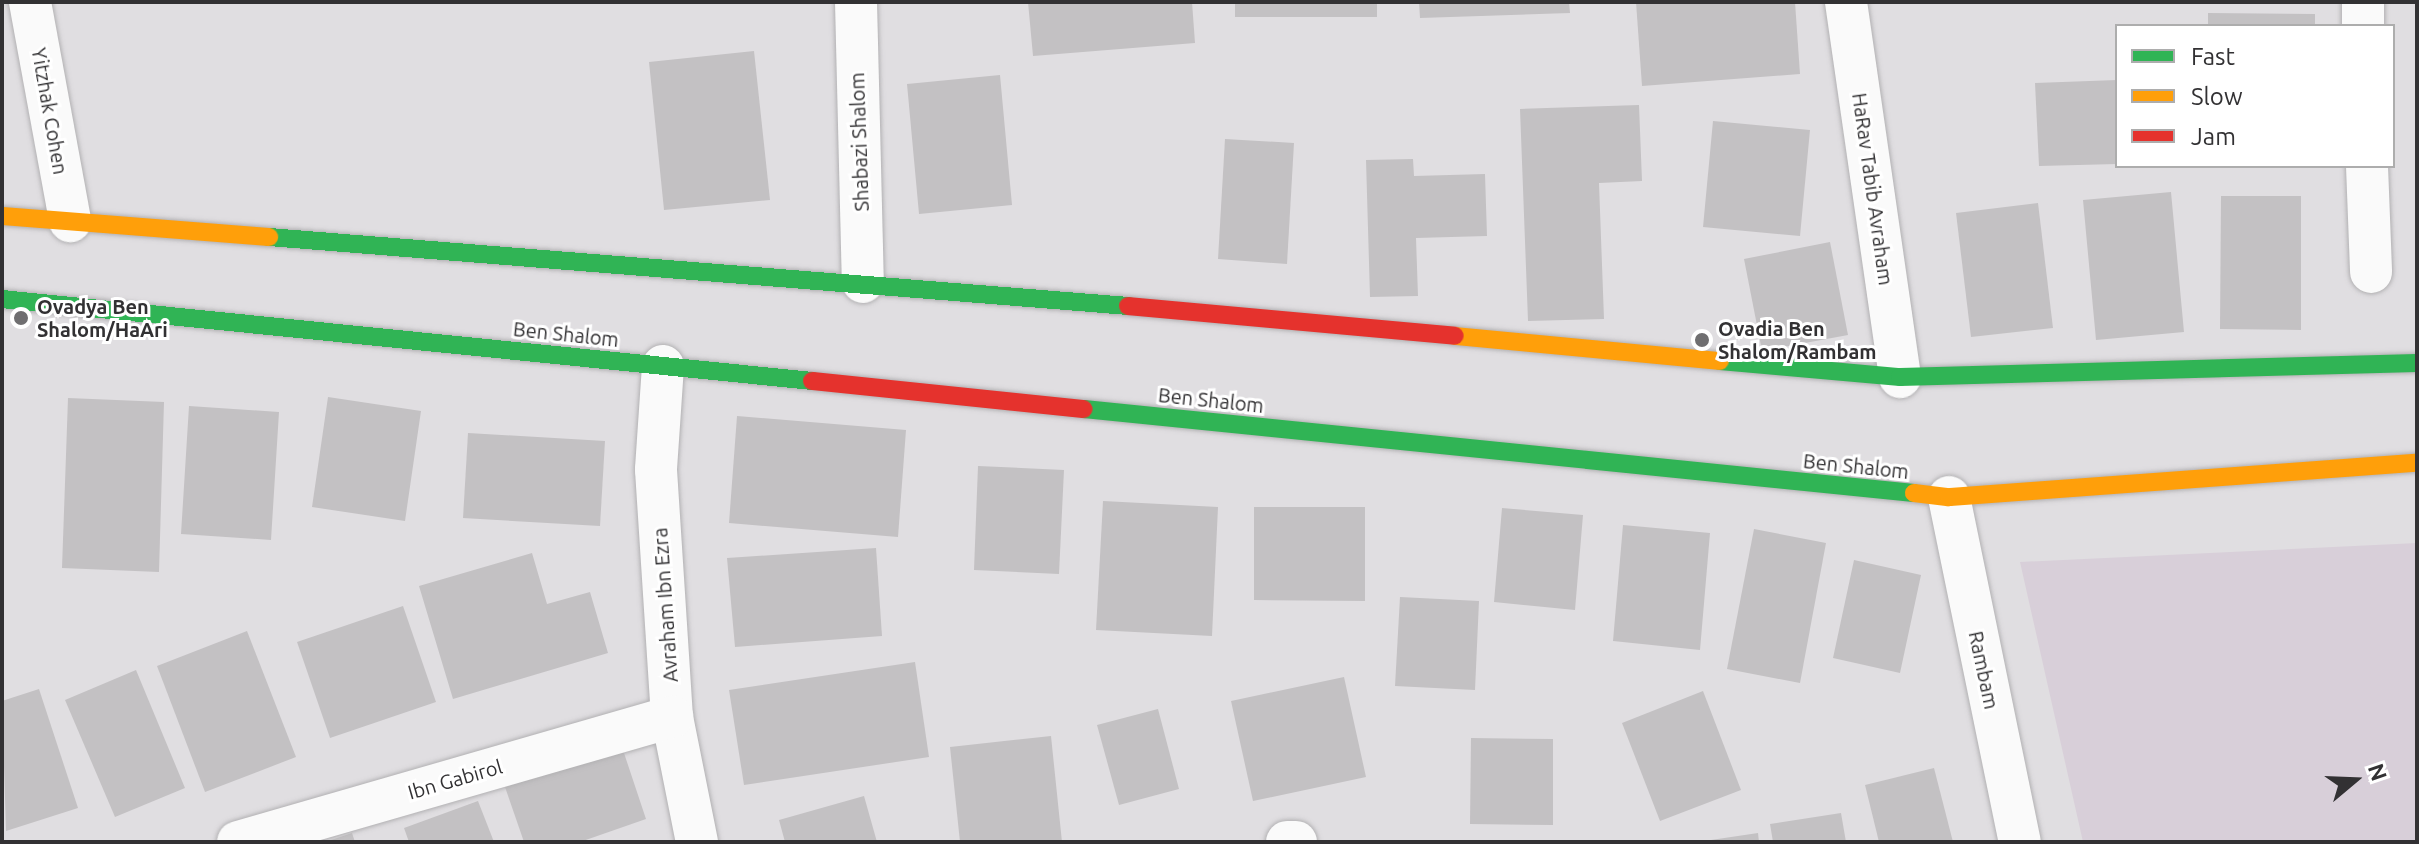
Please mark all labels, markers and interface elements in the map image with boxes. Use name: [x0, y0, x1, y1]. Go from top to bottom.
legend: [2115, 24, 2395, 168]
text: Fast: [2191, 43, 2235, 70]
street label: Yitzhak Cohen: [27, 46, 73, 176]
street label: Shabazi Shalom: [845, 72, 873, 212]
text: Slow: [2191, 83, 2243, 110]
street label: HaRav Tabib Avraham: [1848, 91, 1898, 287]
text: Jam: [2191, 123, 2236, 150]
place label: Ovadya Ben Shalom/HaAri: [37, 294, 168, 341]
marker: Ovadya Ben Shalom/HaAri: [12, 309, 30, 327]
place label: Ovadia Ben Shalom/Rambam: [1718, 316, 1877, 363]
street label: Ben Shalom: [512, 317, 620, 351]
marker: Ovadia Ben Shalom/Rambam: [1693, 331, 1711, 349]
street label: Ben Shalom: [1157, 383, 1265, 417]
street label: Ben Shalom: [1802, 449, 1910, 483]
street label: Avraham Ibn Ezra: [648, 527, 682, 683]
street label: Rambam: [1964, 629, 2004, 711]
north arrow: [2315, 740, 2395, 820]
street label: Ibn Gabirol: [405, 754, 505, 804]
text: N: [2364, 760, 2393, 784]

